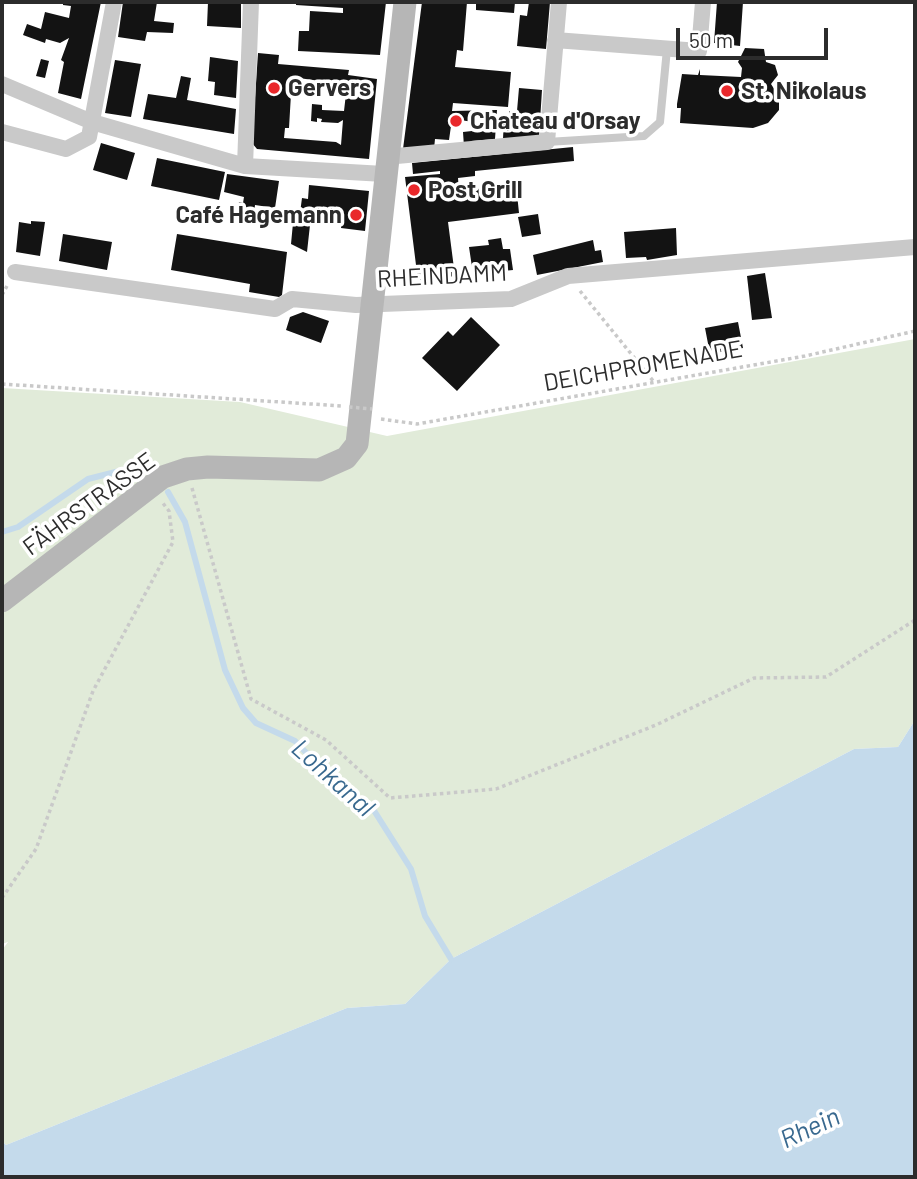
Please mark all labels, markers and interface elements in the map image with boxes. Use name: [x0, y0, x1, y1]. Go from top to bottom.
scale bar: [679, 14, 831, 58]
text: 50 m: [689, 27, 733, 52]
place label: Gervers: [288, 74, 371, 102]
place label: St. Nikolaus: [741, 77, 866, 105]
marker: Gervers: [266, 80, 282, 96]
marker: St. Nikolaus: [719, 83, 735, 99]
place label: Chateau d'Orsay: [470, 107, 641, 135]
marker: Chateau d'Orsay: [448, 113, 464, 129]
place label: Post Grill: [428, 176, 523, 204]
marker: Post Grill: [406, 182, 422, 198]
place label: Café Hagemann: [176, 201, 342, 229]
marker: Café Hagemann: [348, 207, 364, 223]
street label: RHEINDAMM: [376, 258, 508, 294]
street label: DEICHPROMENADE: [541, 334, 745, 398]
street label: FÄHRSTRASSE: [17, 446, 161, 562]
water label: Lohkanal: [285, 733, 381, 823]
water label: Rhein: [775, 1101, 845, 1155]

